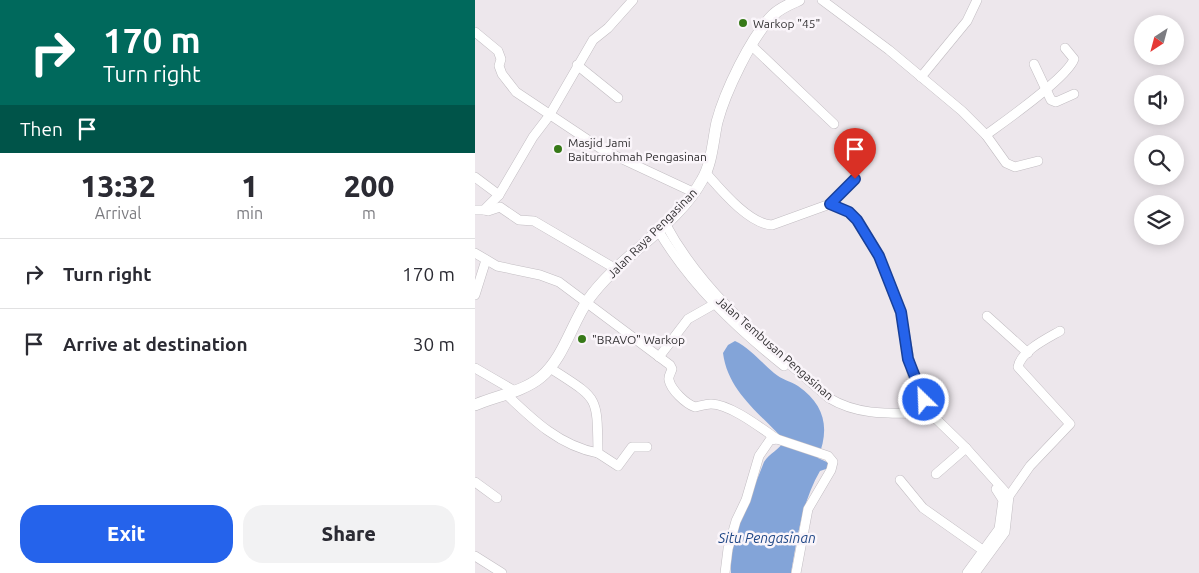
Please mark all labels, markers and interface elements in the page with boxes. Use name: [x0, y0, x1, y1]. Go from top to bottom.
north arrow: [1134, 15, 1184, 65]
map controls: [1134, 15, 1184, 245]
marker: Warkop "45": [737, 17, 749, 29]
place label: Warkop "45": [753, 17, 820, 30]
icon: right: [20, 20, 85, 85]
text: 170 m: [103, 20, 201, 60]
text: Turn right: [103, 61, 201, 86]
button: sound: [1134, 75, 1184, 125]
icon: arrive: [73, 115, 101, 143]
text: Then: [20, 118, 63, 140]
pin: [834, 128, 876, 179]
icon: arrive: [841, 135, 869, 163]
button: search: [1134, 135, 1184, 185]
place label: Masjid Jami Baiturrohmah Pengasinan: [568, 136, 707, 163]
marker: Masjid Jami Baiturrohmah Pengasinan: [552, 143, 564, 155]
text: 13:32: [81, 169, 156, 203]
text: 1: [241, 169, 258, 203]
text: 200: [344, 169, 394, 203]
street label: Jalan Raya Pengasinan: [605, 186, 699, 280]
button: layers: [1134, 195, 1184, 245]
text: Arrival: [95, 204, 141, 222]
text: min: [236, 204, 263, 222]
text: m: [362, 204, 376, 222]
icon: right: [20, 260, 48, 288]
text: Turn right: [63, 263, 151, 285]
text: 170 m: [402, 263, 455, 285]
street label: Jalan Tembusan Pengasinan: [714, 294, 836, 402]
icon: arrive: [20, 330, 48, 358]
text: Arrive at destination: [63, 333, 248, 355]
text: 30 m: [413, 333, 455, 355]
marker: "BRAVO" Warkop: [576, 333, 588, 345]
place label: "BRAVO" Warkop: [592, 333, 685, 346]
position arrow: [897, 373, 949, 425]
button: Exit: [20, 505, 233, 563]
button: Share: [243, 505, 455, 563]
water label: Situ Pengasinan: [717, 530, 816, 546]

